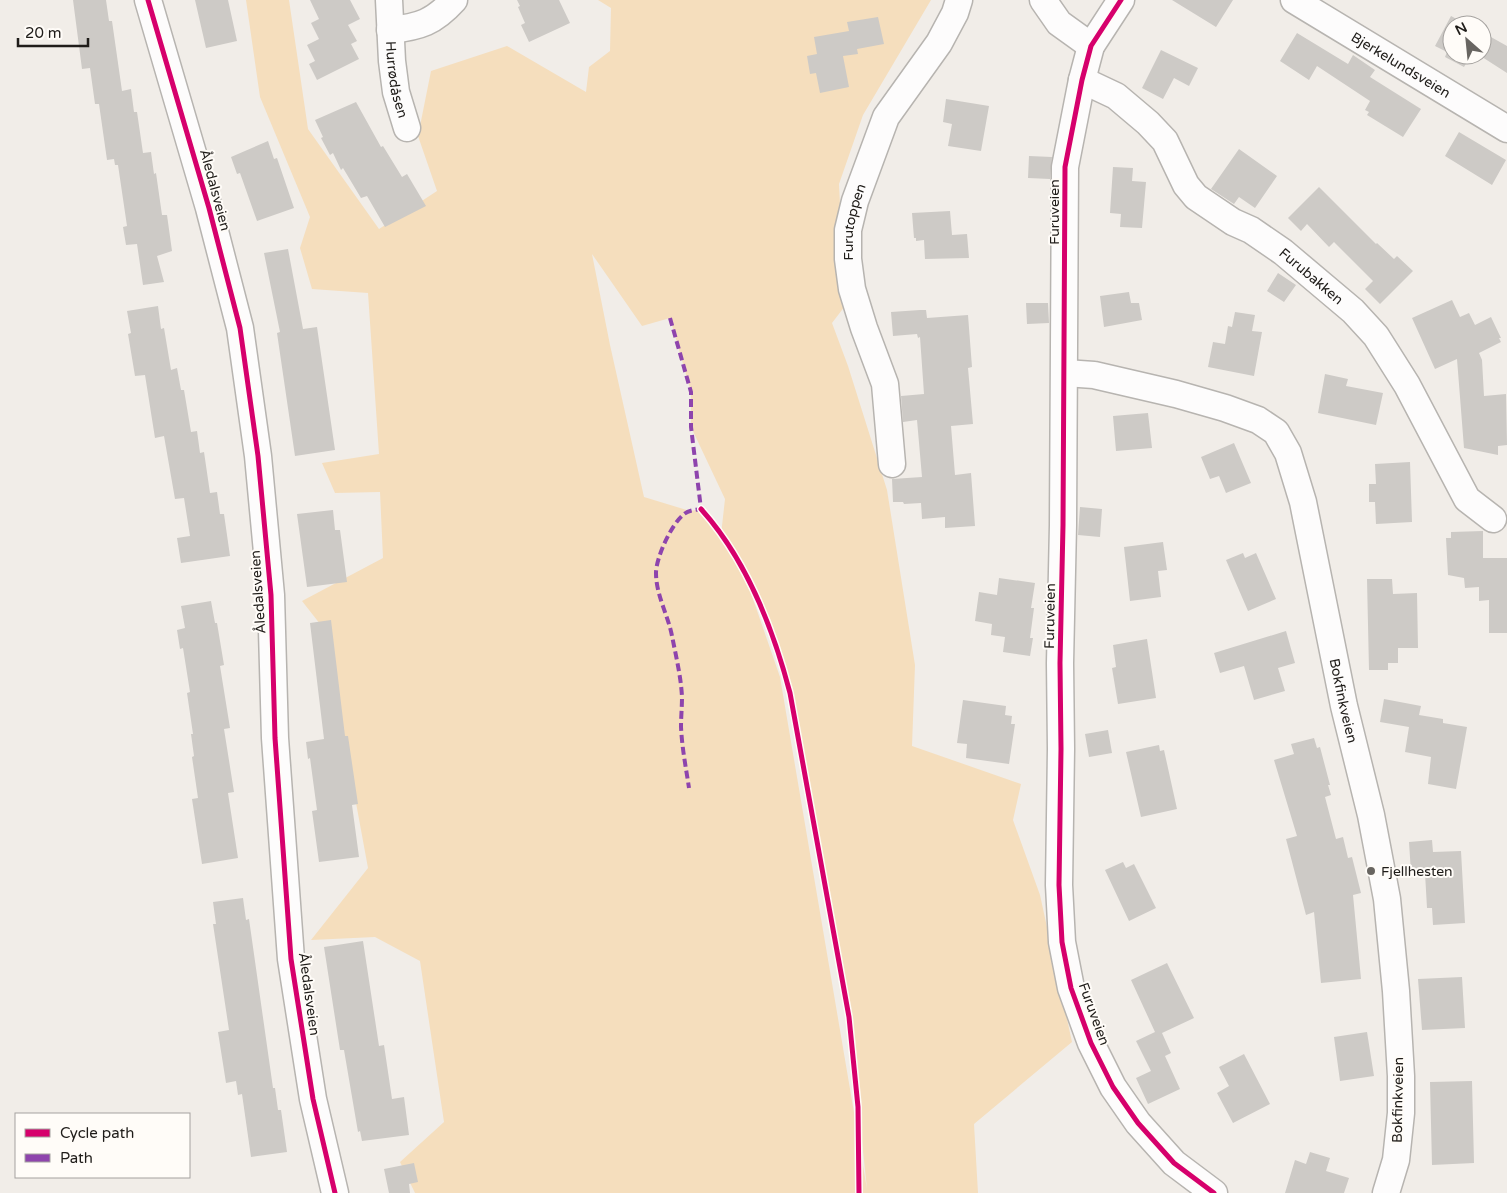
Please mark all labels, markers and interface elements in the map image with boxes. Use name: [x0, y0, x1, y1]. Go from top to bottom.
scale bar: [18, 15, 88, 47]
north arrow: [1442, 15, 1492, 65]
text: N: [1452, 19, 1470, 39]
text: 20 m: [25, 24, 62, 42]
street label: Bjerkelundsveien: [1348, 28, 1454, 101]
street label: Hurrødåsen: [383, 41, 412, 120]
street label: Åledalsveien: [196, 147, 234, 233]
street label: Furuveien: [1046, 179, 1063, 245]
street label: Furutoppen: [840, 181, 869, 260]
street label: Furubakken: [1276, 244, 1347, 308]
street label: Åledalsveien: [247, 550, 269, 634]
street label: Furuveien: [1041, 583, 1059, 649]
street label: Bokfinkveien: [1326, 657, 1361, 745]
place label: Fjellhesten: [1381, 863, 1453, 880]
marker: Fjellhesten: [1365, 865, 1377, 877]
street label: Åledalsveien: [295, 951, 323, 1037]
street label: Furuveien: [1075, 980, 1113, 1048]
street label: Bokfinkveien: [1389, 1057, 1407, 1143]
legend: [15, 1113, 190, 1178]
text: Cycle path: [60, 1124, 134, 1142]
text: Path: [60, 1149, 93, 1167]

